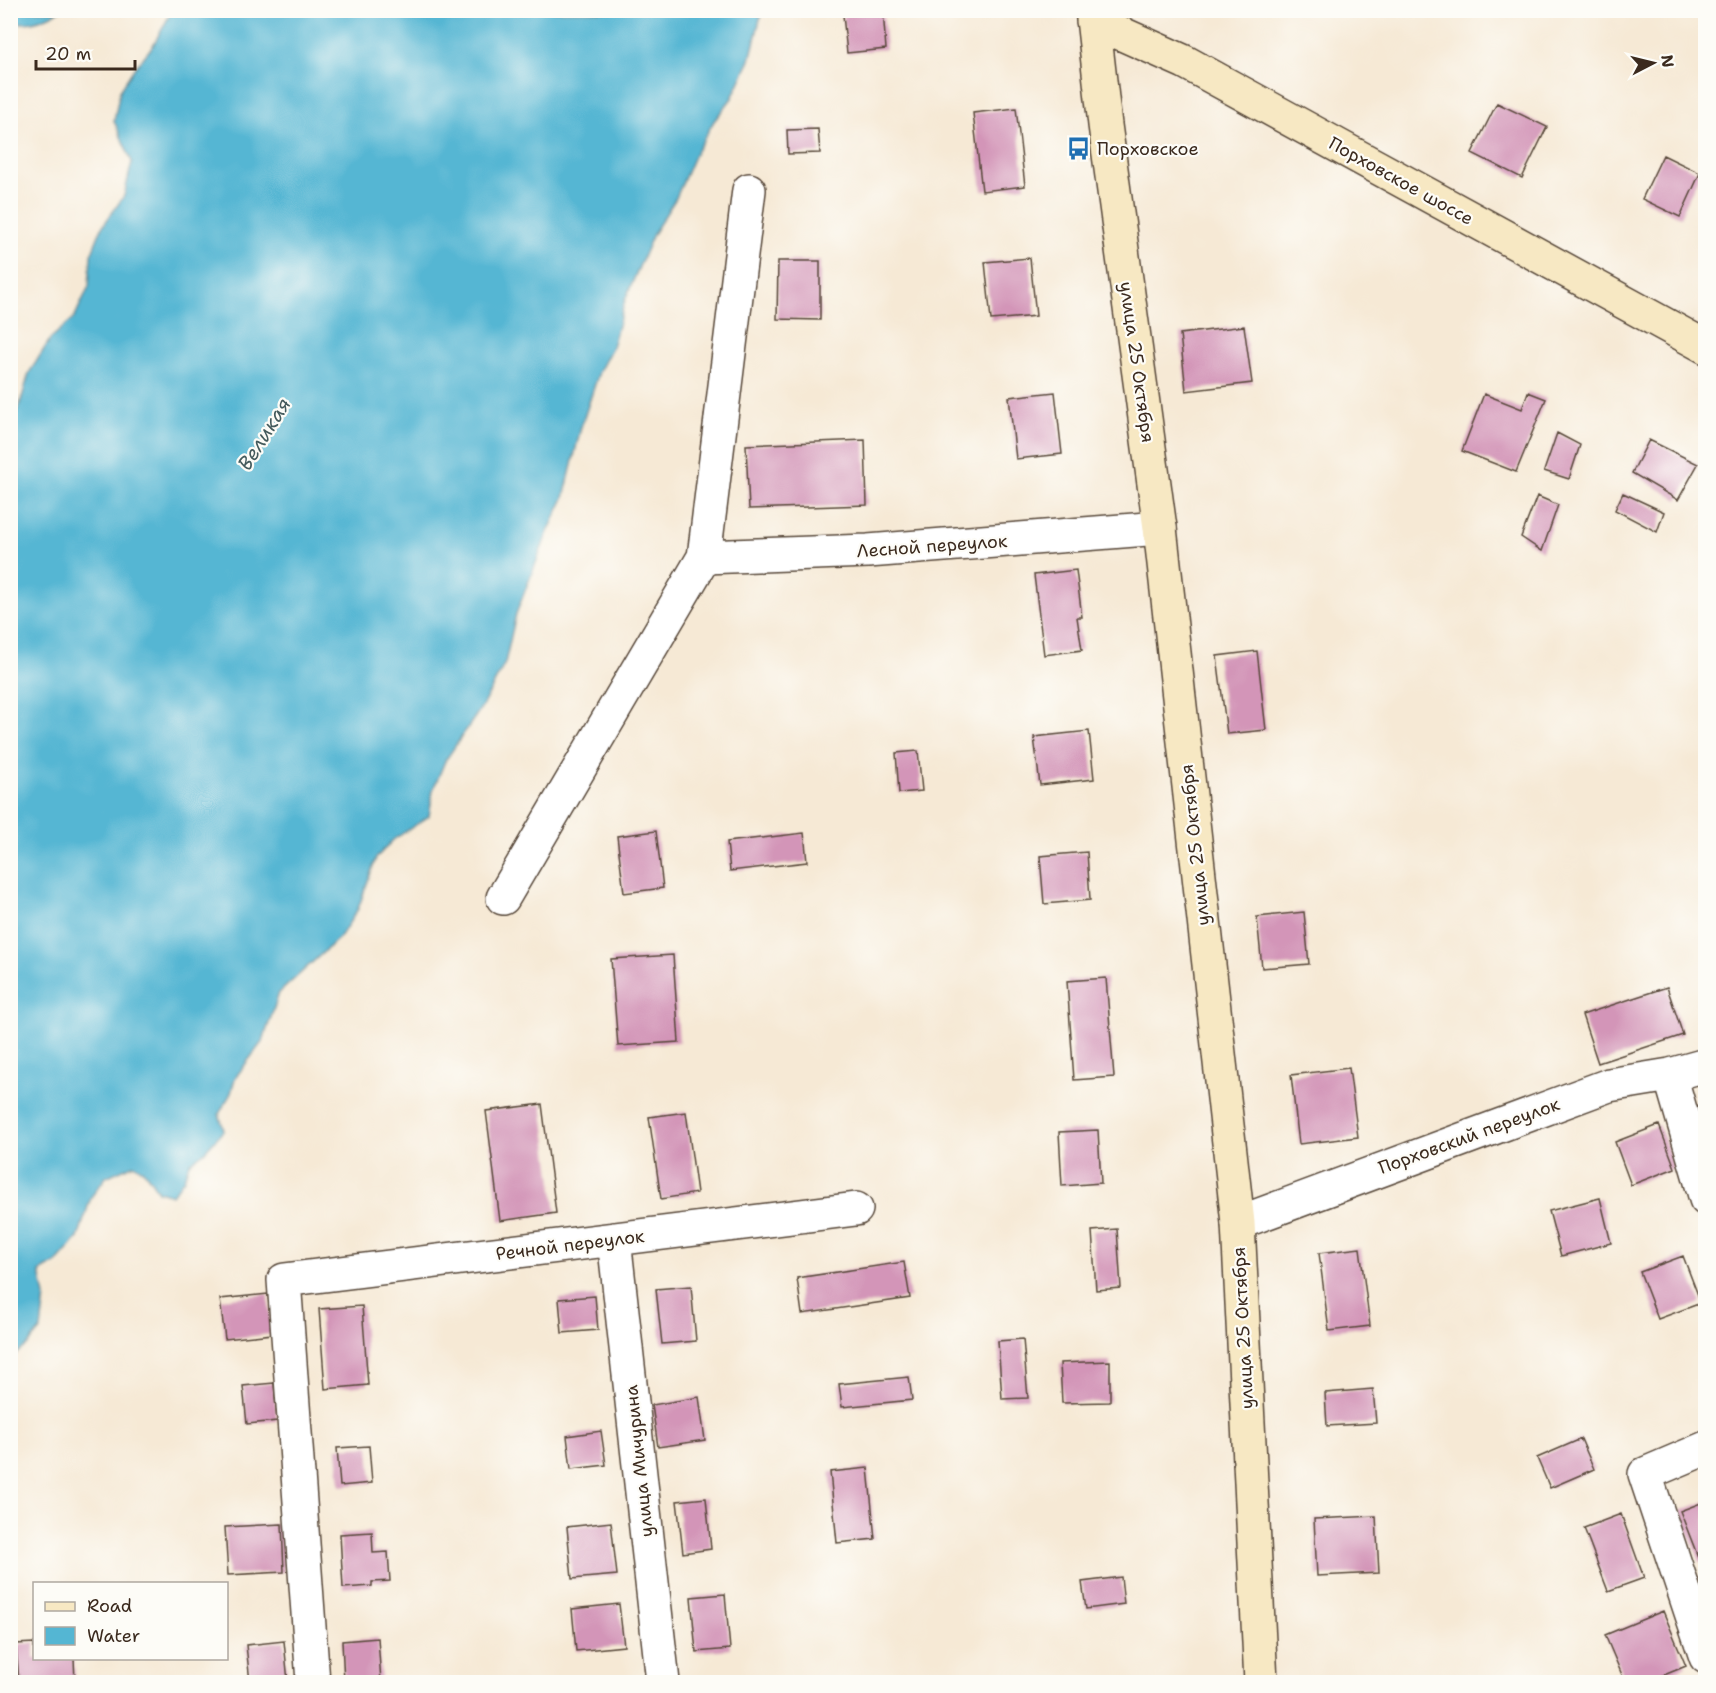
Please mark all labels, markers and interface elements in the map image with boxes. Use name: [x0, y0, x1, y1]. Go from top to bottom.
scale bar: [36, 33, 135, 71]
north arrow: [1623, 33, 1683, 93]
text: 20 m: [45, 42, 91, 66]
text: N: [1656, 54, 1679, 69]
street label: Порховское шоссе: [1324, 131, 1478, 231]
bus stop icon: Порховское: [1066, 136, 1092, 162]
place label: Порховское: [1097, 137, 1199, 161]
street label: улица 25 Октября: [1114, 280, 1160, 444]
water label: Великая: [231, 393, 297, 475]
street label: Лесной переулок: [856, 529, 1009, 563]
street label: улица 25 Октября: [1175, 763, 1215, 927]
street label: Порховский переулок: [1375, 1092, 1563, 1180]
street label: Речной переулок: [494, 1224, 646, 1266]
street label: улица 25 Октября: [1227, 1246, 1259, 1410]
street label: улица Мичурина: [619, 1384, 659, 1538]
legend: [33, 1582, 228, 1660]
text: Road: [87, 1594, 132, 1618]
text: Water: [87, 1624, 140, 1648]

